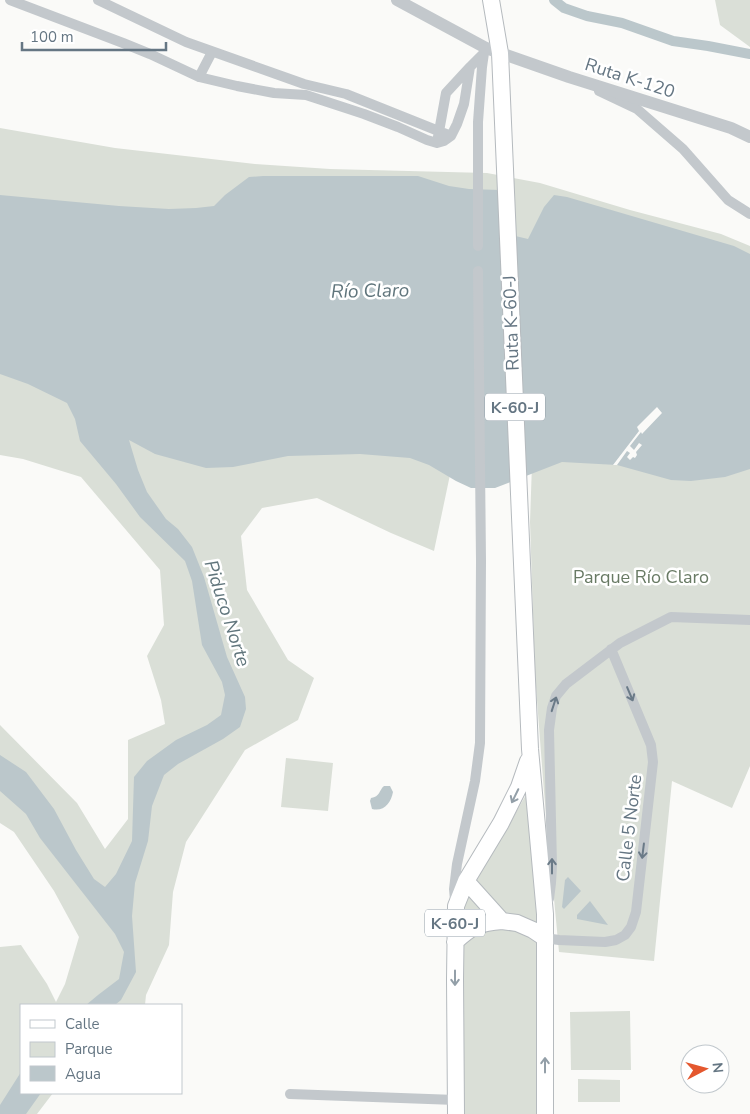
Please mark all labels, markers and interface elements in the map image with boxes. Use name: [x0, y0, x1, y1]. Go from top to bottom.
scale bar: [22, 20, 166, 52]
text: 100 m: [30, 27, 74, 47]
street label: Ruta K-120: [582, 52, 678, 104]
street label: Ruta K-60-J: [497, 275, 525, 371]
water label: Río Claro: [331, 277, 409, 305]
road number: K-60-J: [485, 394, 545, 421]
water label: Piduco Norte: [198, 557, 257, 670]
park label: Parque Río Claro: [573, 565, 709, 589]
one-way arrow: [625, 686, 635, 701]
one-way arrow: [550, 697, 559, 712]
street label: Calle 5 Norte: [611, 773, 647, 883]
one-way arrow: [510, 788, 520, 803]
one-way arrow: [638, 843, 648, 859]
one-way arrow: [547, 858, 557, 874]
road number: K-60-J: [425, 910, 485, 936]
one-way arrow: [450, 970, 460, 986]
legend: [20, 1004, 182, 1094]
text: Calle: [65, 1014, 100, 1034]
text: Parque: [65, 1039, 113, 1059]
north arrow: [680, 1044, 730, 1094]
one-way arrow: [540, 1058, 550, 1074]
text: N: [707, 1061, 727, 1074]
text: Agua: [65, 1064, 101, 1084]

